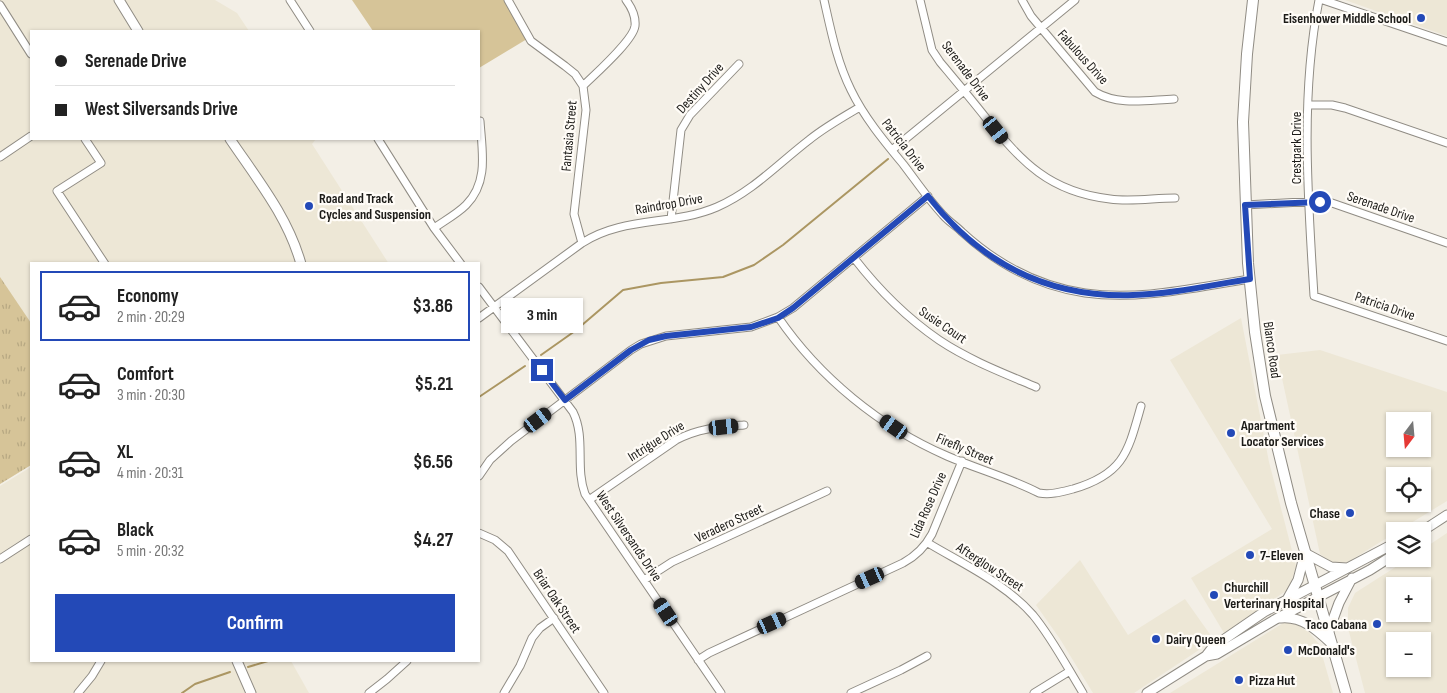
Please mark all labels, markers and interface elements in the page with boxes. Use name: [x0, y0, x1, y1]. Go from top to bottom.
place label: Eisenhower Middle School: [1283, 10, 1411, 27]
marker: Eisenhower Middle School: [1415, 12, 1427, 24]
street label: Fabulous Drive: [1054, 26, 1112, 88]
street label: Serenade Drive: [938, 38, 994, 104]
text: Serenade Drive: [85, 50, 187, 73]
street label: Destiny Drive: [673, 59, 727, 117]
text: West Silversands Drive: [85, 98, 238, 121]
street label: Fantasia Street: [557, 100, 581, 172]
street label: Crestpark Drive: [1288, 112, 1305, 184]
car: [980, 114, 1011, 146]
street label: Patricia Drive: [878, 115, 930, 175]
street label: Serenade Drive: [1345, 187, 1417, 227]
place label: Road and Track Cycles and Suspension: [319, 190, 431, 223]
street label: Raindrop Drive: [634, 190, 704, 218]
route start: [1309, 191, 1331, 213]
marker: Road and Track Cycles and Suspension: [303, 200, 315, 212]
icon: car: [57, 284, 102, 329]
text: Economy: [117, 285, 179, 308]
street label: Patricia Drive: [1353, 288, 1417, 324]
text: $3.86: [413, 295, 453, 318]
callout: 3 min: [501, 298, 583, 332]
street label: Susie Court: [916, 303, 970, 347]
text: 3 min: [527, 306, 557, 325]
text: 2 min · 20:29: [117, 308, 185, 327]
street label: Blanco Road: [1260, 321, 1284, 380]
route end: [531, 359, 553, 381]
icon: car: [57, 362, 102, 407]
text: Comfort: [117, 363, 174, 386]
text: $5.21: [414, 373, 453, 396]
text: 3 min · 20:30: [117, 386, 185, 405]
car: [521, 405, 554, 435]
car: [877, 412, 910, 442]
north arrow: [1386, 412, 1431, 458]
map controls: [1386, 412, 1431, 677]
street label: Intrigue Drive: [625, 417, 687, 465]
place label: Apartment Locator Services: [1240, 417, 1324, 450]
car: [708, 418, 739, 436]
marker: Apartment Locator Services: [1225, 427, 1237, 439]
street label: Firefly Street: [934, 429, 996, 469]
icon: car: [57, 440, 102, 485]
text: XL: [117, 441, 133, 464]
text: $6.56: [413, 451, 453, 474]
text: 4 min · 20:31: [117, 464, 183, 483]
button: locate: [1386, 467, 1431, 512]
street label: Lida Rose Drive: [906, 469, 950, 541]
street label: West Silversands Drive: [592, 487, 666, 585]
street label: Veradero Street: [692, 500, 766, 546]
place label: Chase: [1310, 505, 1340, 522]
marker: Chase: [1344, 507, 1356, 519]
icon: car: [57, 518, 102, 563]
text: Black: [117, 519, 154, 542]
button: layers: [1386, 522, 1431, 567]
text: $4.27: [413, 529, 453, 552]
street label: Afterglow Street: [952, 538, 1027, 595]
text: 5 min · 20:32: [117, 542, 184, 561]
place label: 7-Eleven: [1260, 547, 1303, 564]
marker: 7-Eleven: [1244, 549, 1256, 561]
car: [853, 565, 886, 591]
street label: Briar Oak Street: [529, 566, 585, 636]
button: +: [1386, 577, 1431, 622]
place label: Churchill Verterinary Hospital: [1224, 579, 1324, 612]
marker: Churchill Verterinary Hospital: [1208, 589, 1220, 601]
button: Confirm: [55, 594, 455, 652]
car: [651, 595, 680, 629]
car: [755, 610, 788, 636]
place label: Taco Cabana: [1305, 616, 1367, 633]
marker: Taco Cabana: [1371, 618, 1383, 630]
place label: Dairy Queen: [1166, 631, 1226, 648]
button: −: [1386, 632, 1431, 677]
marker: Dairy Queen: [1150, 633, 1162, 645]
place label: McDonald's: [1298, 642, 1355, 659]
marker: McDonald's: [1282, 644, 1294, 656]
place label: Pizza Hut: [1249, 672, 1295, 689]
marker: Pizza Hut: [1233, 674, 1245, 686]

